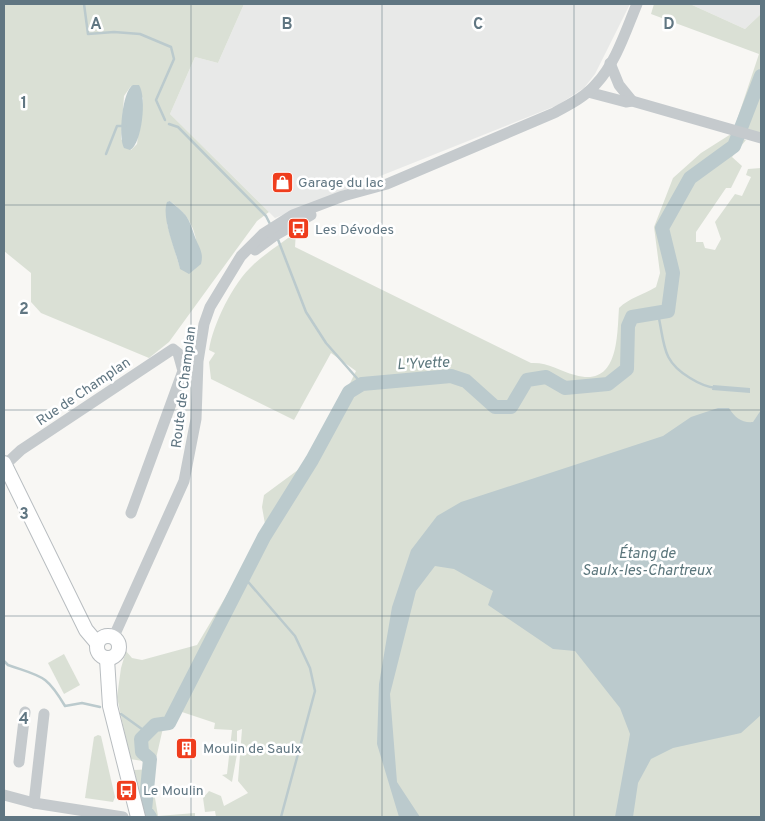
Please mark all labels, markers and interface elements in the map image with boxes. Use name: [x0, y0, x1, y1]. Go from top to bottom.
text: A: [90, 15, 102, 35]
text: B: [281, 15, 293, 35]
text: C: [473, 15, 483, 35]
text: D: [663, 15, 675, 35]
text: 1: [21, 94, 27, 114]
shop icon: Garage du lac: [270, 170, 294, 194]
place label: Garage du lac: [298, 175, 384, 192]
bus stop icon: Les Dévodes: [287, 217, 311, 241]
place label: Les Dévodes: [315, 222, 394, 239]
text: 2: [19, 300, 29, 320]
street label: Route de Champlan: [169, 325, 200, 449]
street label: Rue de Champlan: [33, 354, 134, 430]
water label: L'Yvette: [396, 354, 450, 375]
text: 3: [19, 505, 29, 525]
water label: Étang de Saulx-les-Chartreux: [582, 544, 713, 581]
text: 4: [19, 710, 29, 730]
building icon: Moulin de Saulx: [175, 736, 199, 760]
place label: Moulin de Saulx: [203, 741, 302, 758]
bus stop icon: Le Moulin: [115, 778, 139, 802]
place label: Le Moulin: [143, 783, 204, 800]

